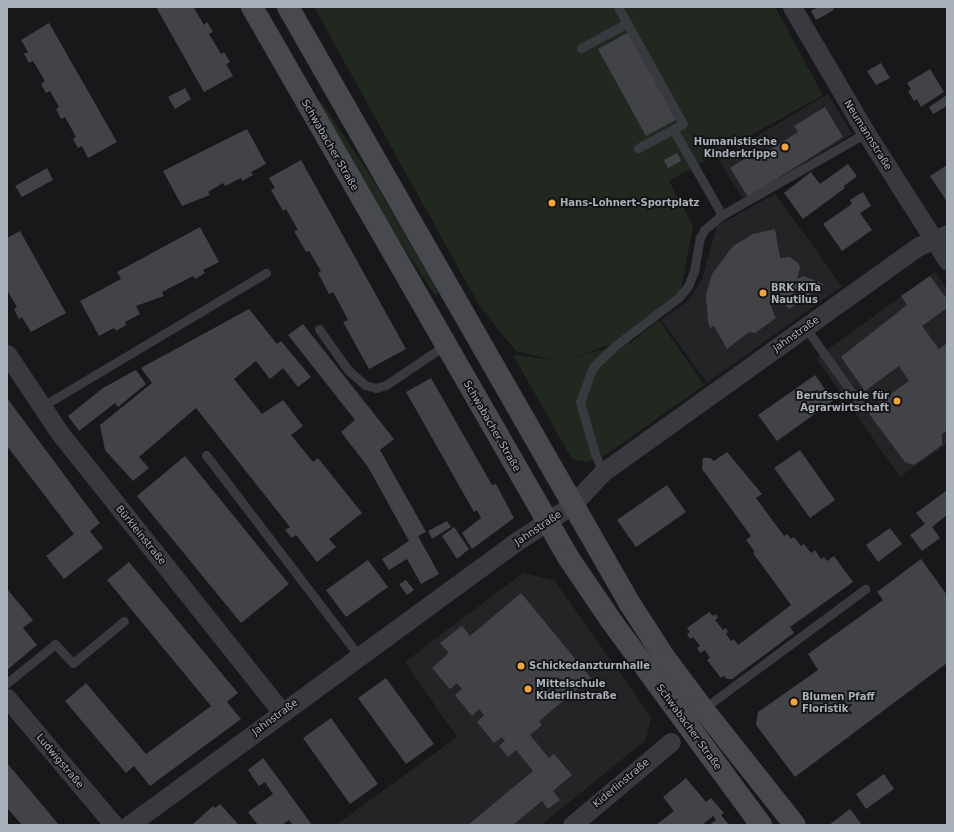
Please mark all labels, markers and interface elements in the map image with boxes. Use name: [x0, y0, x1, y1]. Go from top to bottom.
street label: Schwabacher Straße: [299, 97, 361, 193]
street label: Neumannstraße: [842, 98, 894, 172]
place label: Humanistische Kinderkrippe: [694, 135, 777, 158]
marker: Humanistische Kinderkrippe: [780, 142, 790, 152]
place label: Hans-Lohnert-Sportplatz: [560, 197, 699, 209]
marker: Hans-Lohnert-Sportplatz: [547, 198, 557, 208]
place label: BRK KiTa Nautilus: [771, 281, 821, 304]
marker: BRK KiTa Nautilus: [758, 288, 768, 298]
street label: Jahnstraße: [771, 314, 821, 354]
street label: Schwabacher Straße: [461, 378, 523, 474]
place label: Berufsschule für Agrarwirtschaft: [796, 389, 889, 412]
marker: Berufsschule für Agrarwirtschaft: [892, 396, 902, 406]
street label: Bürkleinstraße: [113, 503, 169, 567]
street label: Jahnstraße: [512, 508, 564, 548]
place label: Schickedanzturnhalle: [529, 660, 650, 672]
marker: Schickedanzturnhalle: [516, 661, 526, 671]
place label: Mittelschule Kiderlinstraße: [536, 677, 616, 700]
street label: Schwabacher Straße: [654, 682, 724, 772]
marker: Mittelschule Kiderlinstraße: [523, 684, 533, 694]
place label: Blumen Pfaff Floristik: [802, 690, 874, 714]
street label: Jahnstraße: [250, 696, 300, 738]
marker: Blumen Pfaff Floristik: [789, 697, 799, 707]
street label: Ludwigstraße: [34, 731, 86, 791]
street label: Kiderlinstraße: [590, 756, 652, 810]

